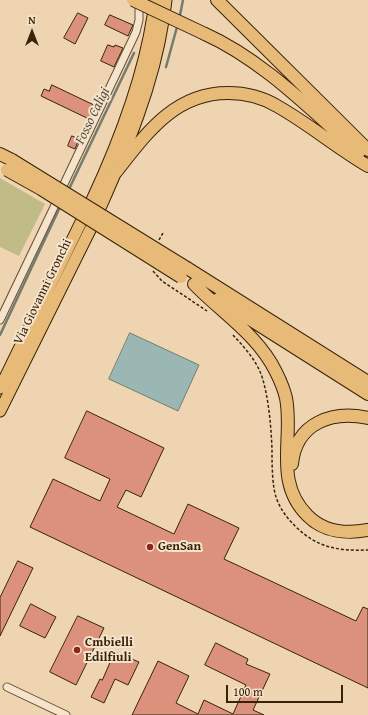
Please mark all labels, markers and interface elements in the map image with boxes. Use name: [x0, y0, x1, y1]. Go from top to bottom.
north arrow: [12, 12, 52, 52]
text: N: [28, 12, 36, 28]
water label: Fosso Caligi: [72, 85, 114, 147]
street label: Via Giovanni Gronchi: [11, 237, 75, 347]
place label: GenSan: [158, 539, 201, 555]
marker: GenSan: [145, 542, 155, 552]
place label: Cmbielli Edilfiuli: [85, 635, 133, 666]
marker: Cmbielli Edilfiuli: [72, 645, 82, 655]
scale bar: [228, 677, 345, 703]
text: 100 m: [233, 683, 263, 700]

